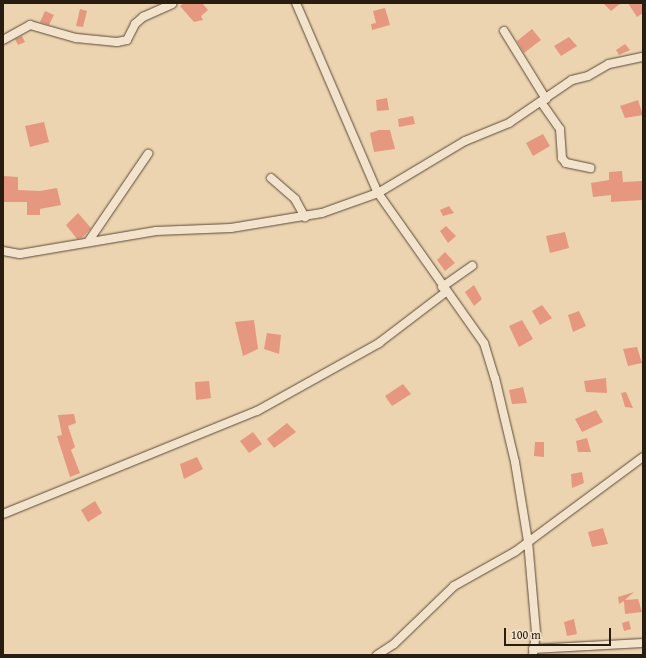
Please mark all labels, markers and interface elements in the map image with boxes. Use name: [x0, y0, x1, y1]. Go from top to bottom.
scale bar: [506, 620, 613, 646]
text: 100 m: [511, 626, 541, 643]

